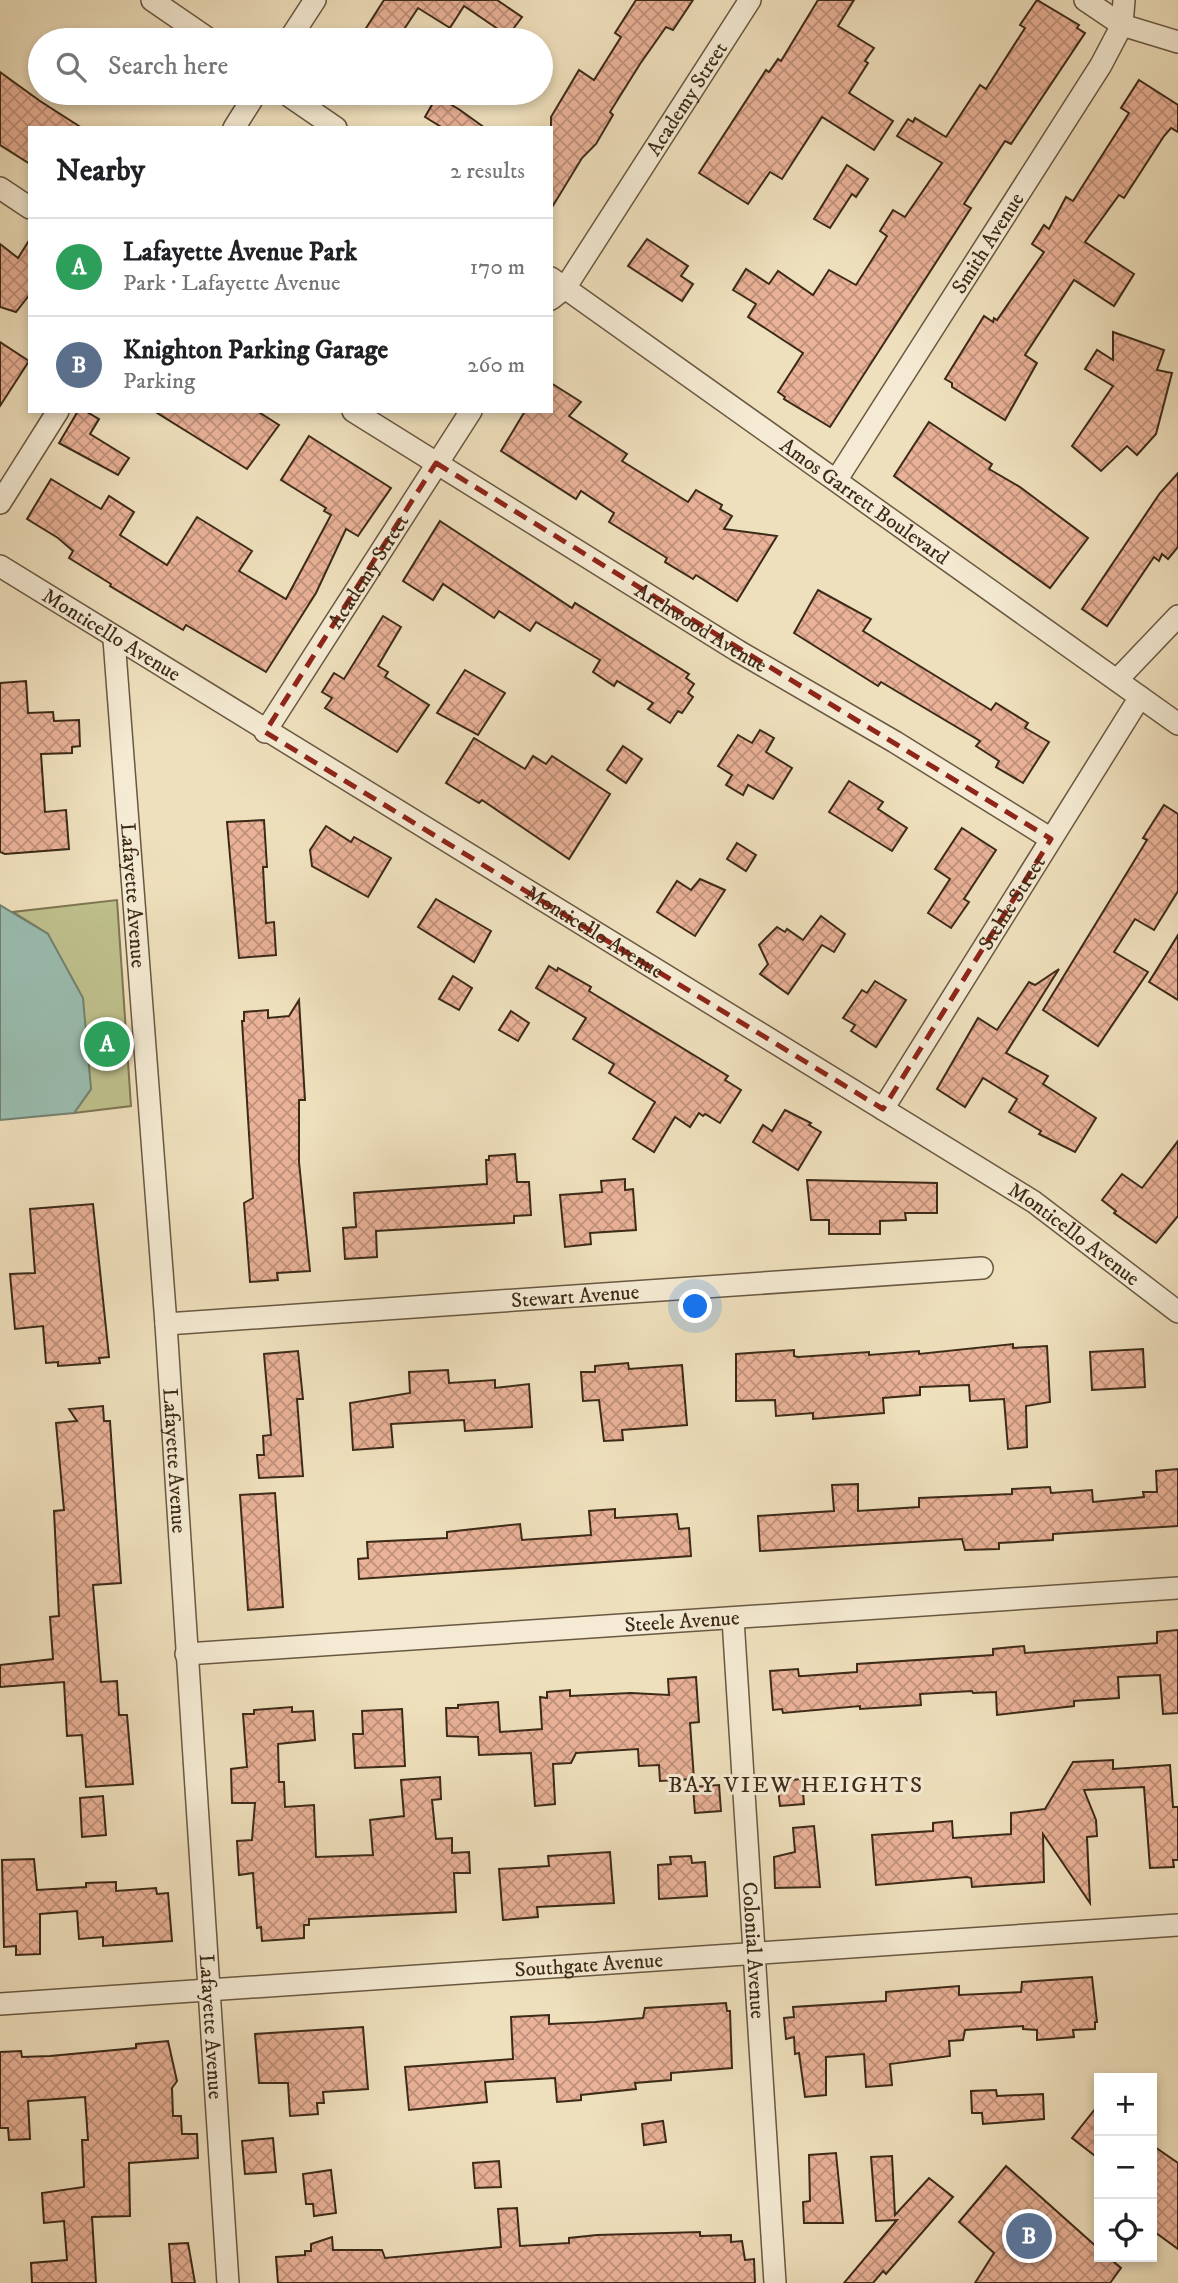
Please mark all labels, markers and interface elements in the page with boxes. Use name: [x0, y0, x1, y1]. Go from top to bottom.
search box: [28, 28, 553, 105]
street label: Academy Street: [641, 37, 734, 161]
icon: search: [52, 48, 90, 86]
text: Search here: [108, 50, 228, 83]
text: Nearby: [56, 153, 145, 190]
text: 2 results: [450, 157, 525, 186]
street label: Smith Avenue: [947, 188, 1030, 299]
text: Lafayette Avenue Park: [123, 236, 357, 269]
text: A: [72, 253, 86, 282]
text: 170 m: [470, 253, 525, 282]
text: Park · Lafayette Avenue: [123, 269, 341, 298]
text: Knighton Parking Garage: [123, 334, 388, 367]
text: B: [72, 351, 86, 380]
text: 260 m: [467, 351, 525, 380]
text: Parking: [123, 367, 195, 396]
street label: Amos Garrett Boulevard: [774, 433, 954, 571]
street label: Academy Street: [323, 510, 415, 634]
street label: Archwood Avenue: [630, 578, 772, 679]
street label: Monticello Avenue: [37, 583, 185, 688]
street label: Lafayette Avenue: [114, 822, 151, 969]
street label: Stehle Street: [973, 851, 1052, 955]
street label: Monticello Avenue: [520, 880, 668, 985]
pin: A: [84, 1018, 130, 1070]
street label: Monticello Avenue: [1003, 1177, 1145, 1292]
street label: Stewart Avenue: [510, 1280, 640, 1314]
your location: [678, 1289, 712, 1323]
street label: Lafayette Avenue: [156, 1387, 192, 1535]
street label: Steele Avenue: [624, 1605, 741, 1639]
district label: BAY VIEW HEIGHTS: [668, 1771, 924, 1800]
street label: Colonial Avenue: [736, 1881, 770, 2020]
street label: Southgate Avenue: [514, 1948, 664, 1983]
street label: Lafayette Avenue: [193, 1953, 228, 2100]
map controls: [1094, 2073, 1157, 2262]
button: +: [1094, 2073, 1157, 2136]
button: −: [1094, 2136, 1157, 2199]
button: locate: [1094, 2199, 1157, 2262]
pin: B: [1006, 2210, 1052, 2262]

